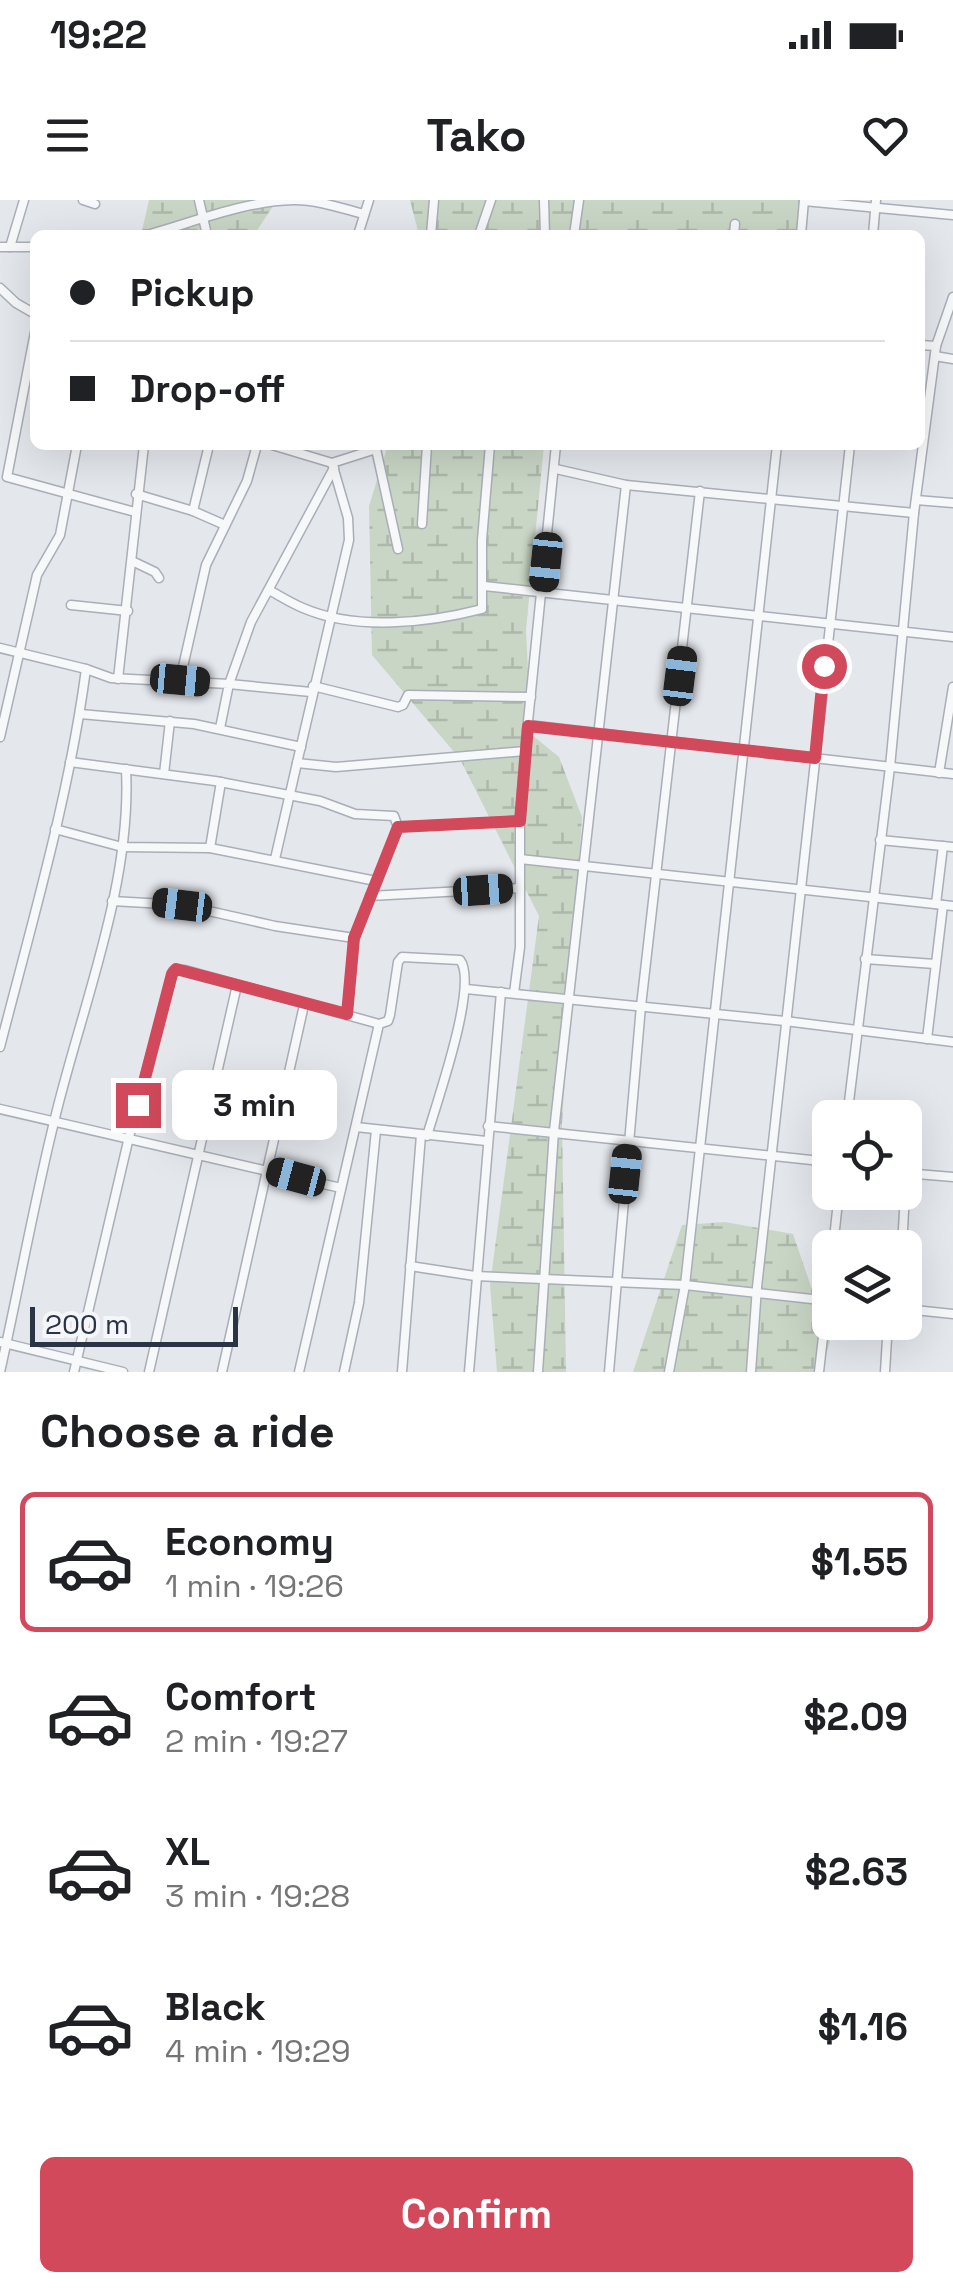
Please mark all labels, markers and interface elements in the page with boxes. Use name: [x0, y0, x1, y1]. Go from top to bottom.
text: 19:22: [50, 11, 147, 59]
text: Tako: [426, 107, 527, 164]
icon: menu: [40, 108, 95, 163]
icon: heart: [858, 108, 913, 163]
text: Pickup: [130, 269, 254, 317]
text: Drop-off: [130, 365, 285, 413]
car: [528, 531, 564, 593]
car: [661, 644, 699, 708]
route start: [802, 644, 847, 689]
car: [149, 662, 211, 698]
car: [452, 873, 514, 907]
car: [150, 886, 214, 924]
callout: 3 min: [173, 1070, 338, 1140]
route end: [116, 1083, 161, 1128]
text: 3 min: [213, 1085, 296, 1125]
map controls: [812, 1100, 922, 1340]
button: locate: [812, 1100, 922, 1210]
car: [607, 1143, 643, 1205]
car: [263, 1155, 329, 1199]
button: layers: [812, 1230, 922, 1340]
scale bar: [30, 1302, 238, 1346]
text: 200 m: [45, 1306, 129, 1342]
text: Choose a ride: [40, 1403, 335, 1460]
icon: car: [45, 1517, 135, 1607]
text: Economy: [165, 1518, 334, 1566]
text: $1.55: [811, 1538, 908, 1586]
text: 1 min · 19:26: [165, 1566, 344, 1606]
icon: car: [45, 1672, 135, 1762]
text: Comfort: [165, 1673, 316, 1721]
text: $2.09: [803, 1693, 908, 1741]
text: 2 min · 19:27: [165, 1721, 348, 1761]
icon: car: [45, 1827, 135, 1917]
text: XL: [165, 1828, 210, 1876]
text: $2.63: [805, 1848, 908, 1896]
text: 3 min · 19:28: [165, 1876, 350, 1916]
icon: car: [45, 1982, 135, 2072]
text: Black: [165, 1983, 266, 2031]
text: $1.16: [818, 2003, 908, 2051]
text: 4 min · 19:29: [165, 2031, 351, 2071]
button: Confirm: [40, 2157, 913, 2272]

